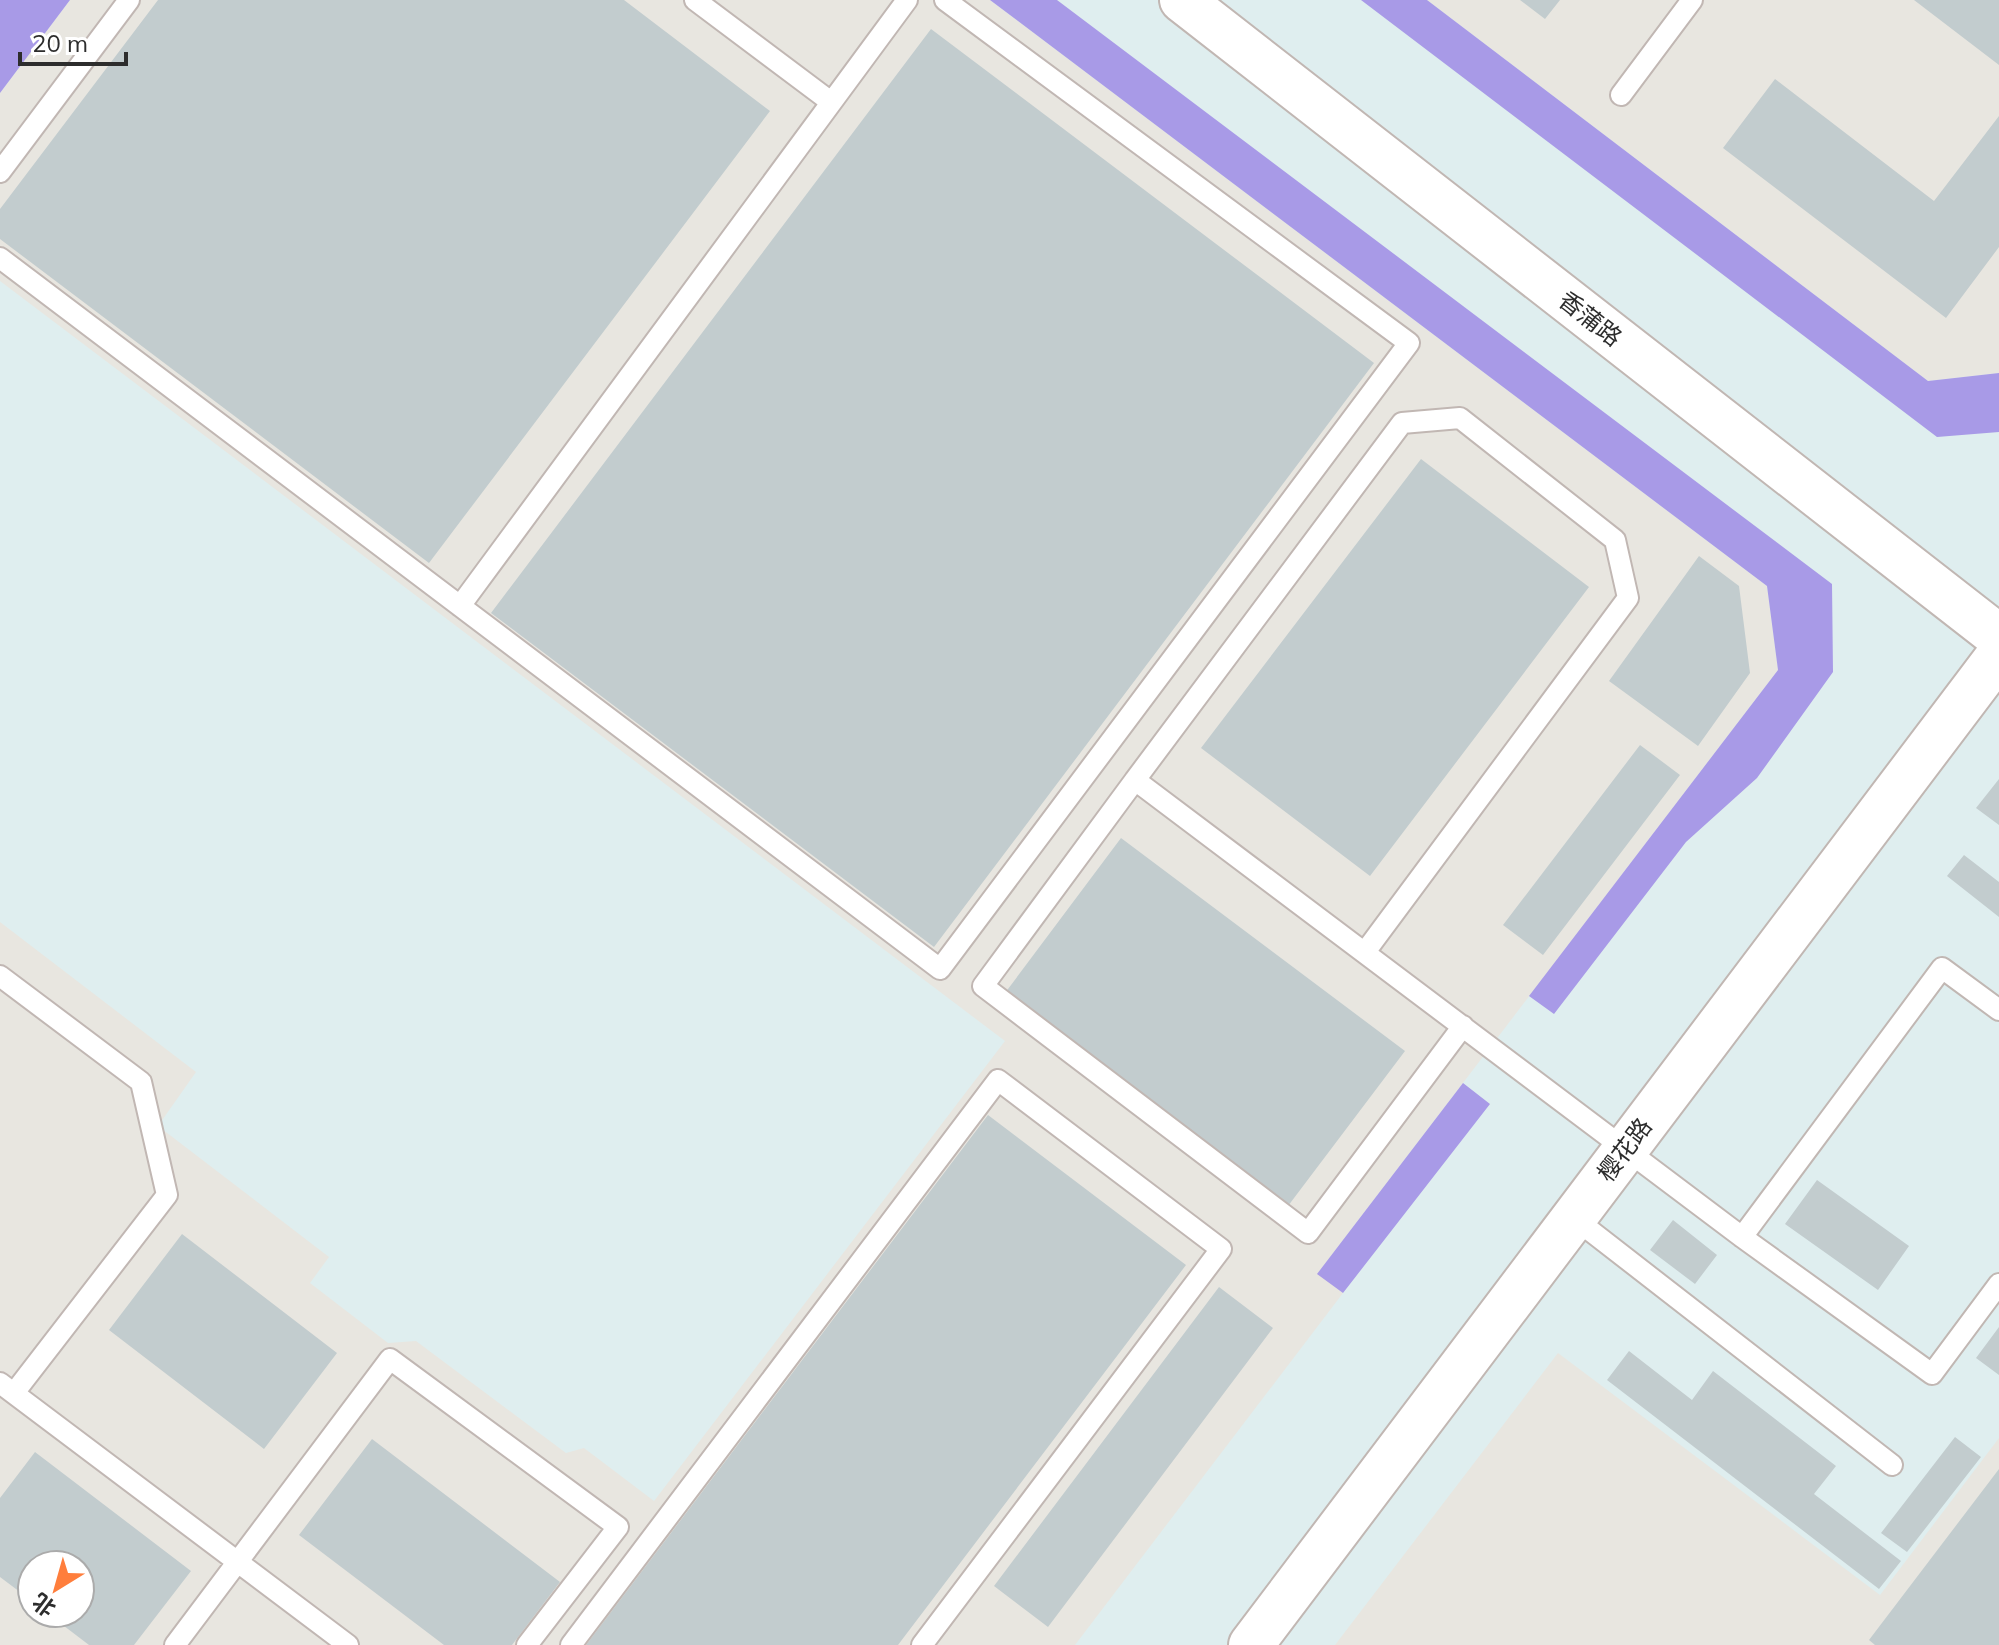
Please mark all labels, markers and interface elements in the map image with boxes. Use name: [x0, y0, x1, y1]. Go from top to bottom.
scale bar: [20, 16, 126, 66]
text: 20 m: [32, 28, 88, 58]
street label: 香蒲路: [1553, 284, 1628, 352]
street label: 樱花路: [1591, 1112, 1658, 1187]
north arrow: [16, 1549, 96, 1629]
text: 北: [27, 1587, 61, 1623]

